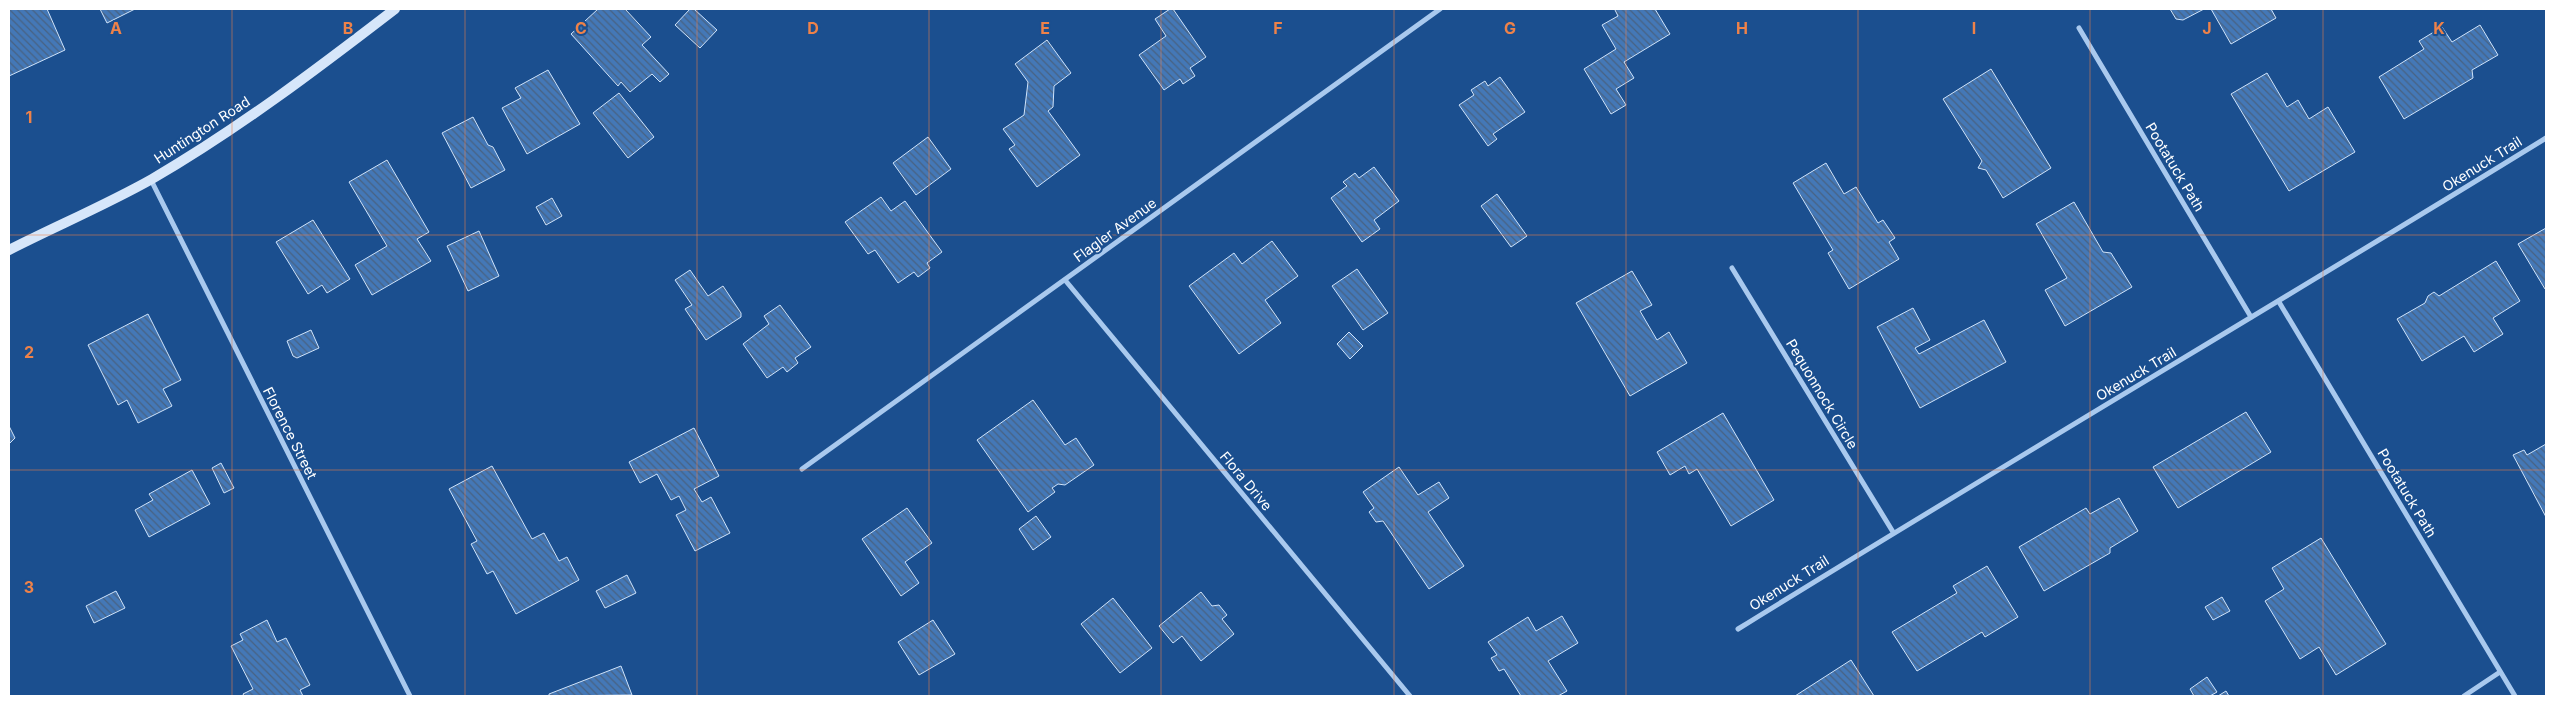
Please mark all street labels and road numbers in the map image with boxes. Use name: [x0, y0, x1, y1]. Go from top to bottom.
street label: Huntington Road: [151, 92, 253, 167]
street label: Pootatuck Path: [2142, 119, 2209, 214]
street label: Okenuck Trail: [2439, 132, 2525, 195]
street label: Flagler Avenue: [1070, 194, 1159, 265]
street label: Pequonnock Circle: [1783, 336, 1862, 452]
street label: Okenuck Trail: [2093, 343, 2179, 404]
street label: Florence Street: [260, 384, 321, 482]
street label: Pootatuck Path: [2374, 445, 2441, 540]
street label: Flora Drive: [1217, 448, 1276, 514]
street label: Okenuck Trail: [1746, 551, 1832, 614]

